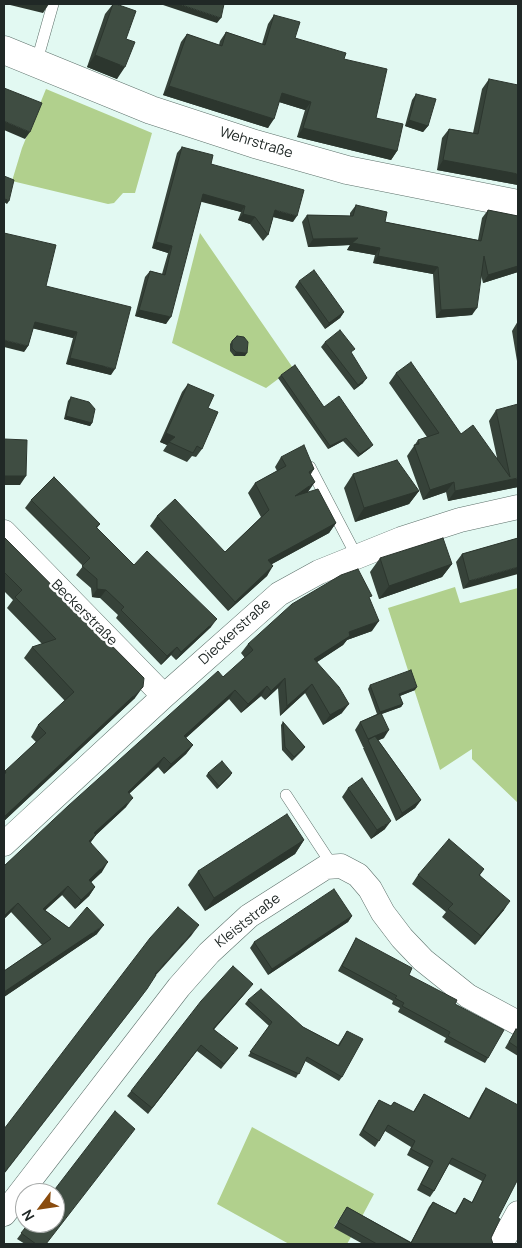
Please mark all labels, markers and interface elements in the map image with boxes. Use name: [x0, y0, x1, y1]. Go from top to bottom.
street label: Wehrstraße: [217, 124, 295, 162]
street label: Beckerstraße: [48, 577, 120, 649]
street label: Dieckerstraße: [196, 596, 274, 668]
street label: Kleiststraße: [212, 890, 284, 952]
north arrow: [15, 1183, 65, 1233]
text: N: [17, 1206, 38, 1225]

